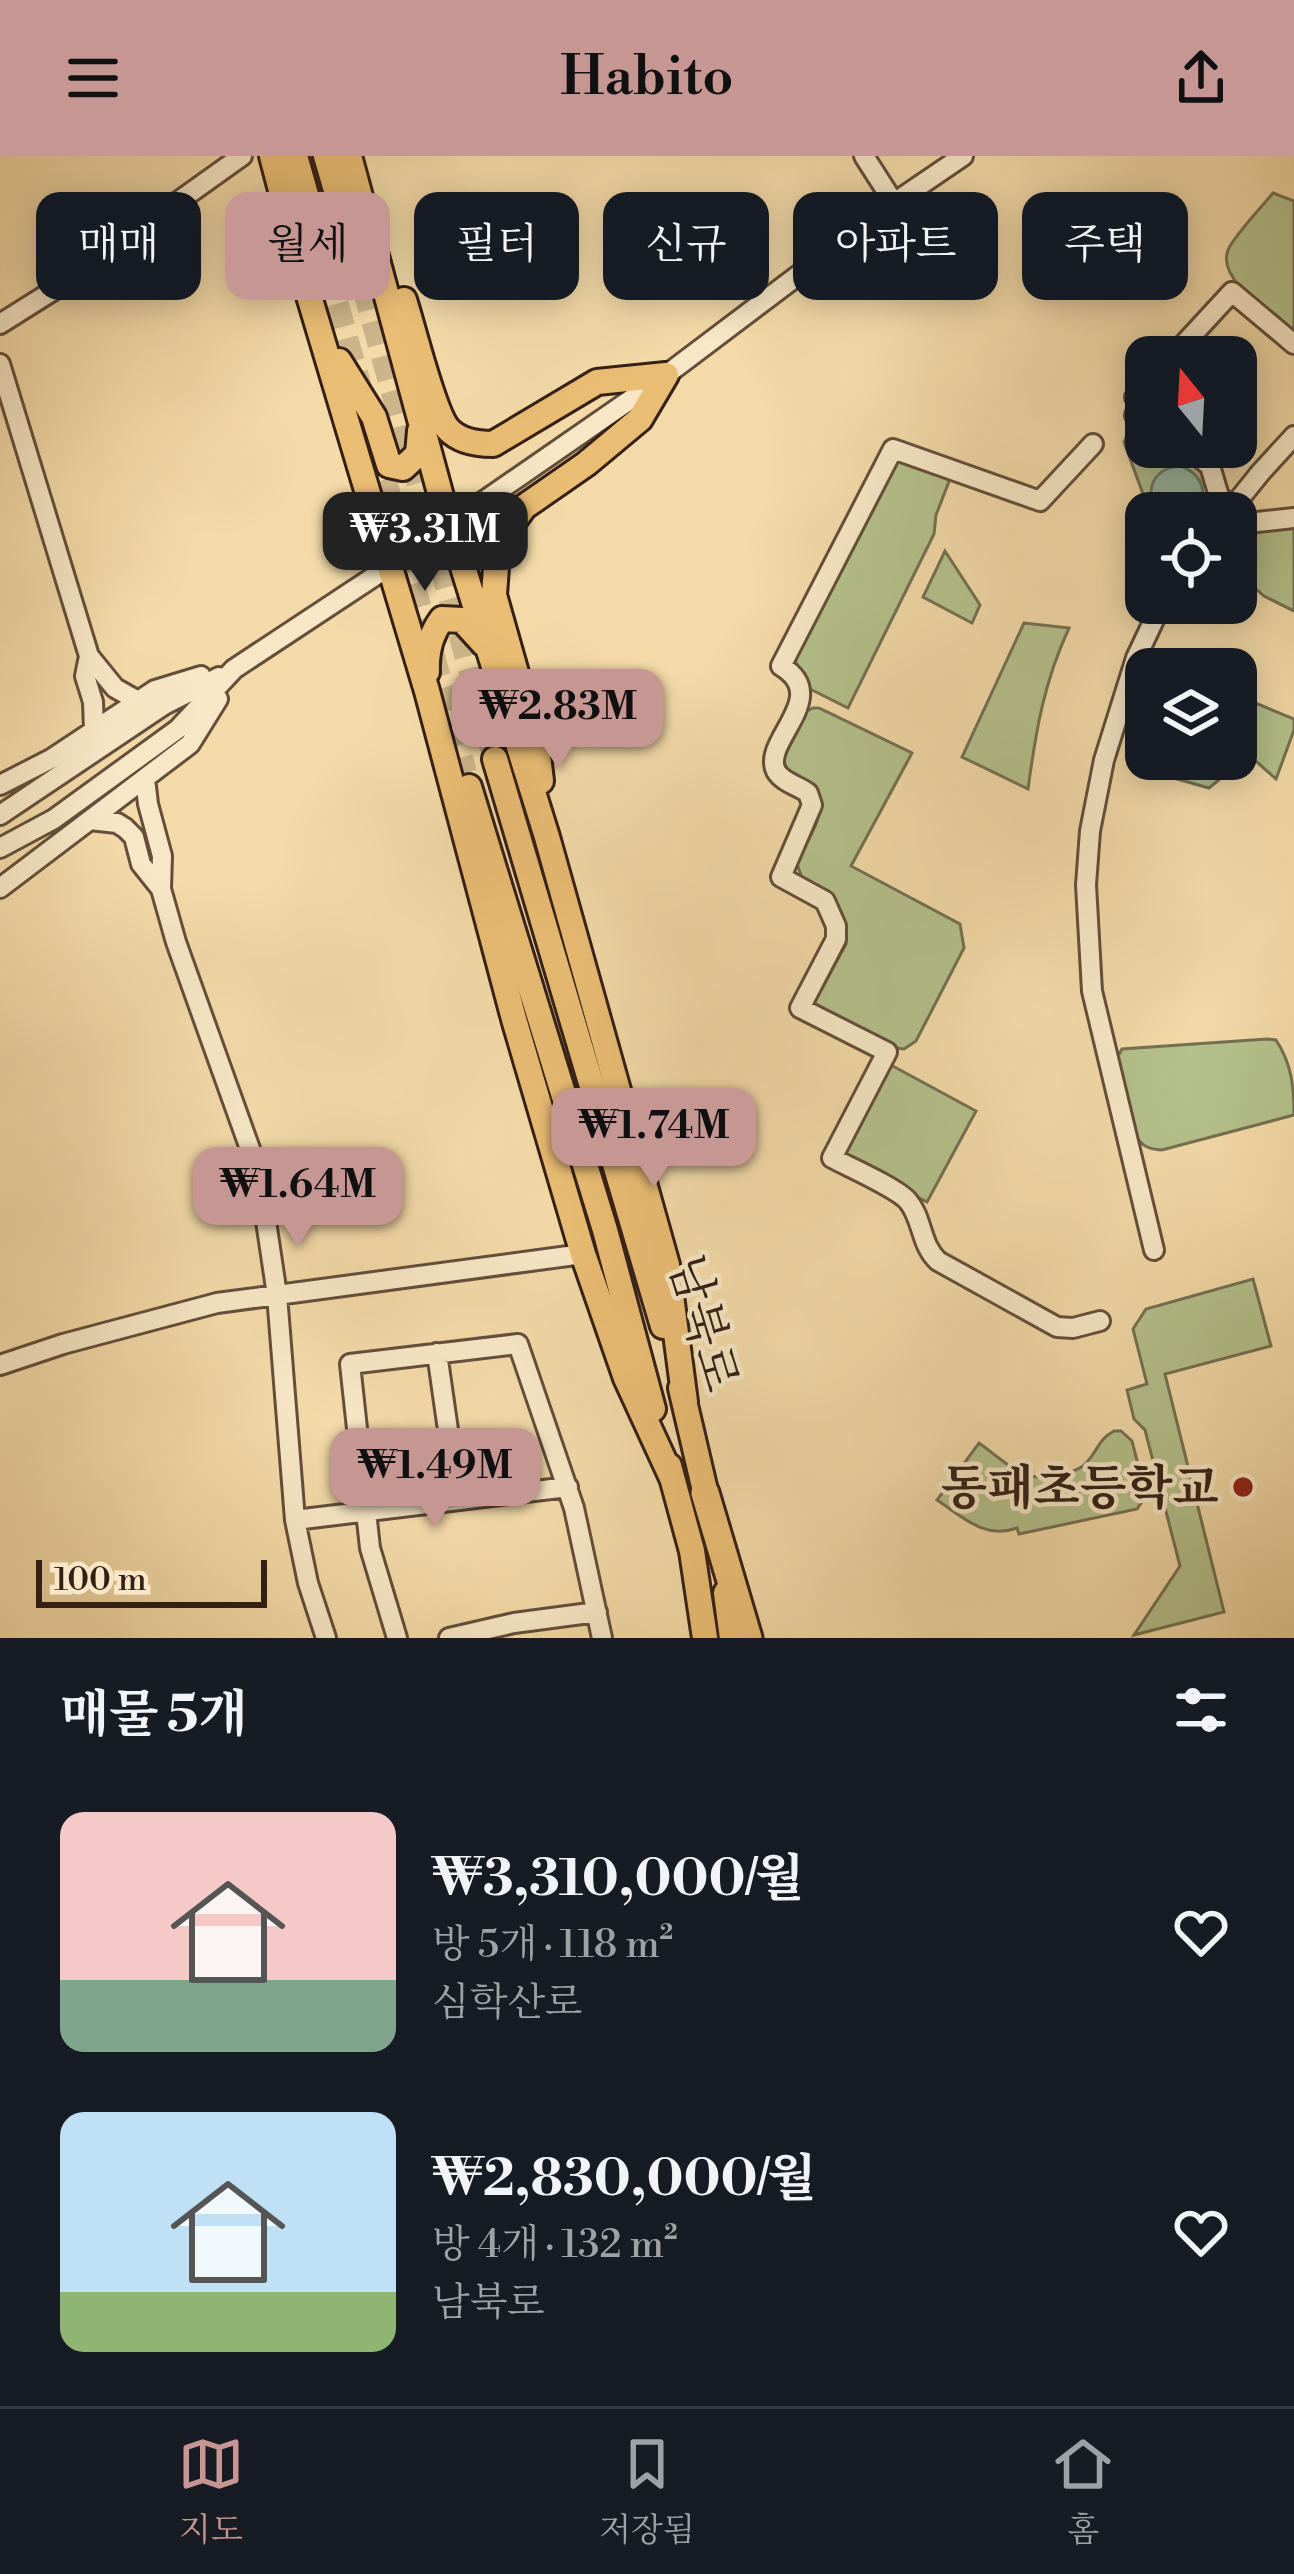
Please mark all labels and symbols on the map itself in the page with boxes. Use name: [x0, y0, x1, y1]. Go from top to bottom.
north arrow: [1125, 336, 1257, 468]
pin: ₩3.31M: [327, 492, 523, 594]
pin: ₩2.83M: [460, 669, 656, 771]
pin: ₩1.74M: [556, 1088, 752, 1190]
pin: ₩1.64M: [200, 1147, 396, 1249]
street label: 남북로: [654, 1249, 750, 1399]
pin: ₩1.49M: [337, 1428, 533, 1530]
place label: 동패초등학교: [941, 1460, 1219, 1520]
marker: 동패초등학교: [1230, 1474, 1256, 1500]
scale bar: [36, 1554, 267, 1607]

